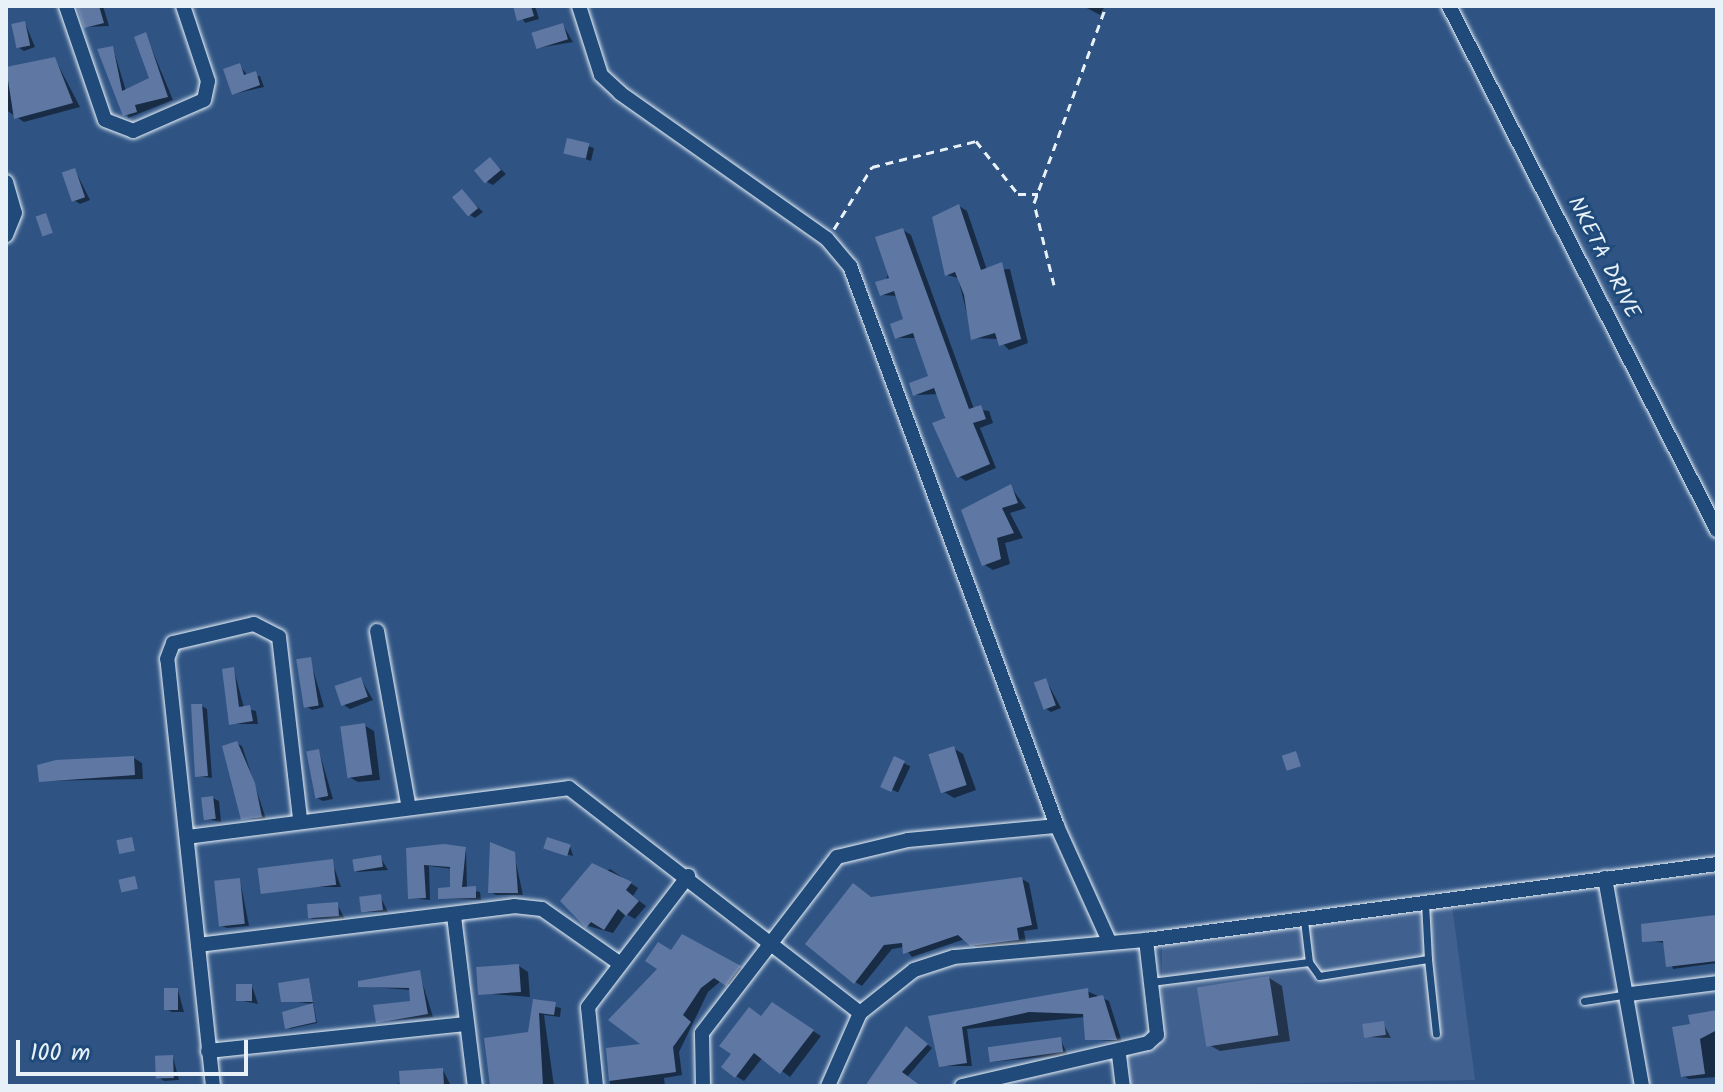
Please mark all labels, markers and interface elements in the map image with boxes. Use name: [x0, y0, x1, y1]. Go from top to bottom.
street label: NKETA DRIVE: [1561, 193, 1645, 323]
scale bar: [20, 1024, 252, 1074]
text: 100 m: [30, 1034, 90, 1073]

